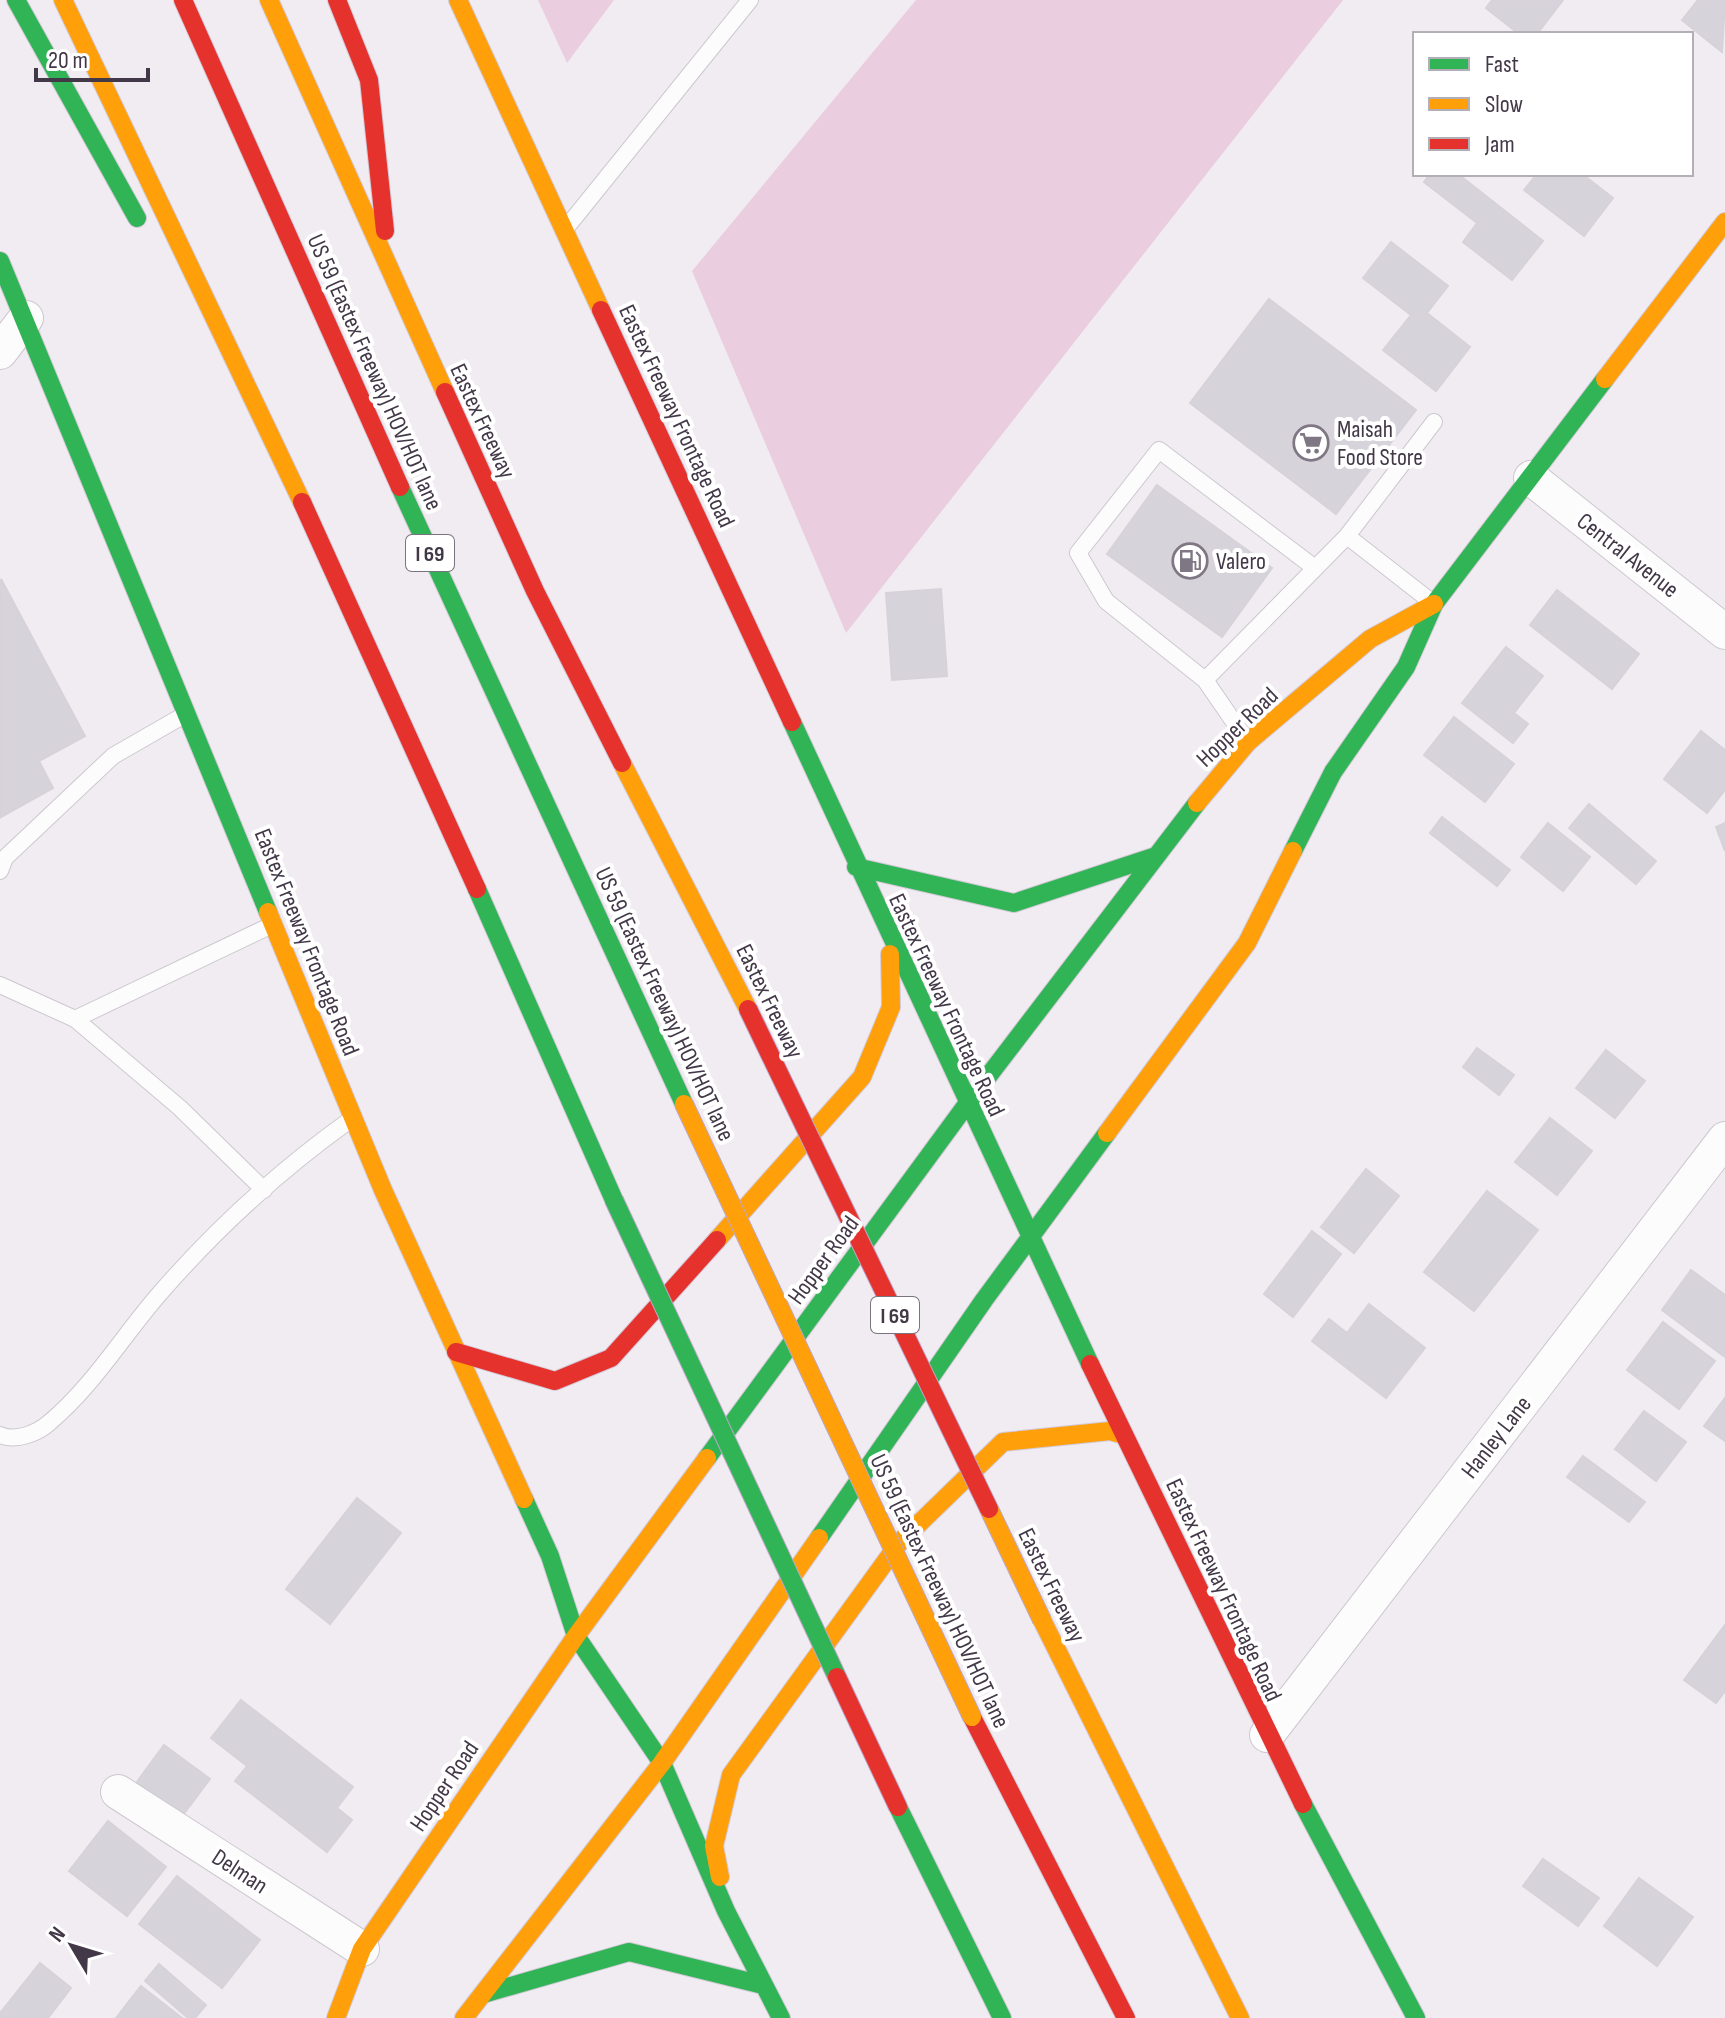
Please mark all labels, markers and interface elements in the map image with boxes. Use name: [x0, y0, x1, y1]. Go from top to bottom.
scale bar: [36, 32, 148, 82]
legend: [1413, 32, 1693, 176]
text: 20 m: [48, 46, 88, 75]
text: Fast: [1485, 50, 1519, 79]
text: Slow: [1485, 90, 1523, 119]
text: Jam: [1484, 130, 1515, 159]
street label: US 59 (Eastex Freeway) HOV/HOT lane: [301, 230, 449, 515]
street label: Eastex Freeway Frontage Road: [612, 300, 741, 532]
street label: Eastex Freeway: [443, 359, 522, 483]
place label: Maisah Food Store: [1337, 415, 1423, 472]
supermarket icon: Maisah Food Store: [1292, 424, 1330, 462]
street label: Central Avenue: [1571, 507, 1685, 604]
road number: I 69: [406, 535, 454, 571]
fuel station icon: Valero: [1171, 542, 1209, 580]
place label: Valero: [1216, 547, 1266, 576]
street label: Hopper Road: [1190, 681, 1284, 773]
street label: Eastex Freeway Frontage Road: [248, 824, 365, 1060]
street label: US 59 (Eastex Freeway) HOV/HOT lane: [588, 863, 741, 1146]
street label: Eastex Freeway Frontage Road: [882, 889, 1011, 1121]
street label: Eastex Freeway: [730, 940, 810, 1063]
street label: Hopper Road: [782, 1210, 865, 1310]
road number: I 69: [871, 1297, 919, 1333]
street label: Hanley Lane: [1455, 1390, 1538, 1484]
street label: US 59 (Eastex Freeway) HOV/HOT lane: [863, 1450, 1016, 1733]
street label: Eastex Freeway Frontage Road: [1159, 1474, 1288, 1706]
street label: Eastex Freeway: [1012, 1524, 1092, 1647]
street label: Hopper Road: [404, 1736, 485, 1837]
street label: Delman: [206, 1843, 273, 1900]
north arrow: [32, 1906, 112, 1986]
text: N: [43, 1922, 72, 1948]

